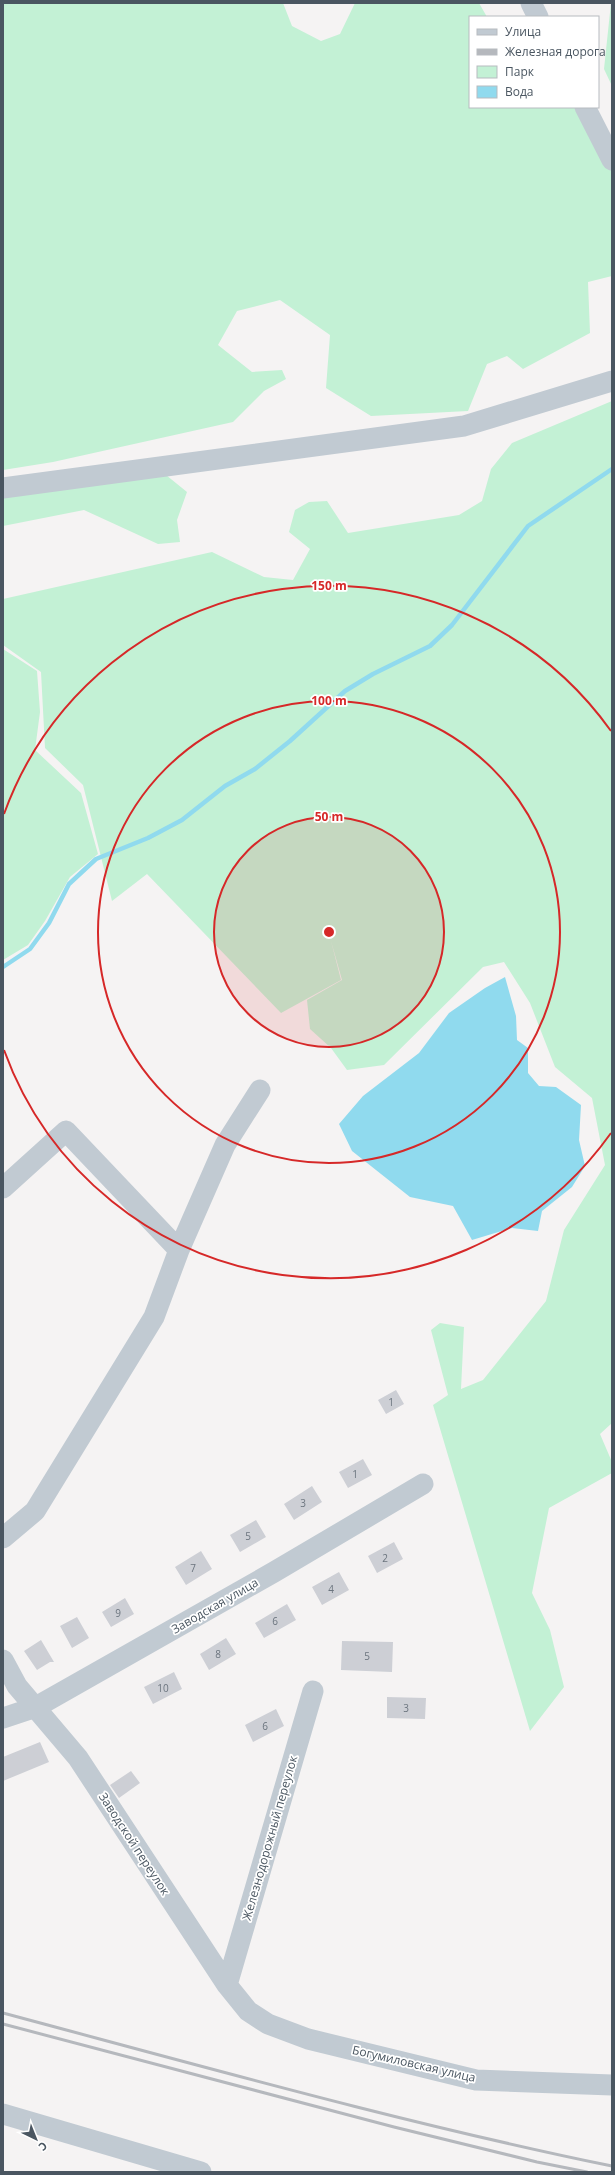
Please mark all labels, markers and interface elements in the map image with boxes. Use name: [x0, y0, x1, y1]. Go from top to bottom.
legend: [469, 16, 599, 108]
text: Улица: [505, 23, 541, 40]
text: Железная дорога: [505, 43, 606, 60]
text: Парк: [505, 63, 535, 80]
text: Вода: [505, 83, 534, 100]
text: 150 m: [311, 577, 347, 594]
text: 100 m: [311, 692, 347, 709]
text: 50 m: [315, 808, 343, 825]
centre of rings: [322, 925, 336, 939]
house number: 1: [388, 1395, 394, 1409]
house number: 1: [352, 1467, 358, 1481]
house number: 3: [300, 1496, 306, 1510]
house number: 5: [245, 1529, 251, 1543]
house number: 2: [382, 1551, 388, 1565]
house number: 7: [190, 1561, 196, 1575]
street label: Заводская улица: [168, 1574, 261, 1637]
house number: 4: [328, 1582, 334, 1596]
house number: 9: [115, 1606, 121, 1620]
house number: 6: [272, 1614, 278, 1628]
house number: 8: [215, 1647, 221, 1661]
house number: 5: [364, 1649, 370, 1663]
house number: 10: [157, 1681, 169, 1695]
house number: 3: [403, 1701, 409, 1715]
house number: 6: [262, 1719, 268, 1733]
street label: Железнодорожный переулок: [238, 1753, 301, 1922]
street label: Заводской переулок: [95, 1789, 174, 1899]
street label: Богумиловская улица: [351, 2041, 478, 2086]
north arrow: [16, 2119, 56, 2159]
text: С: [35, 2139, 51, 2155]

